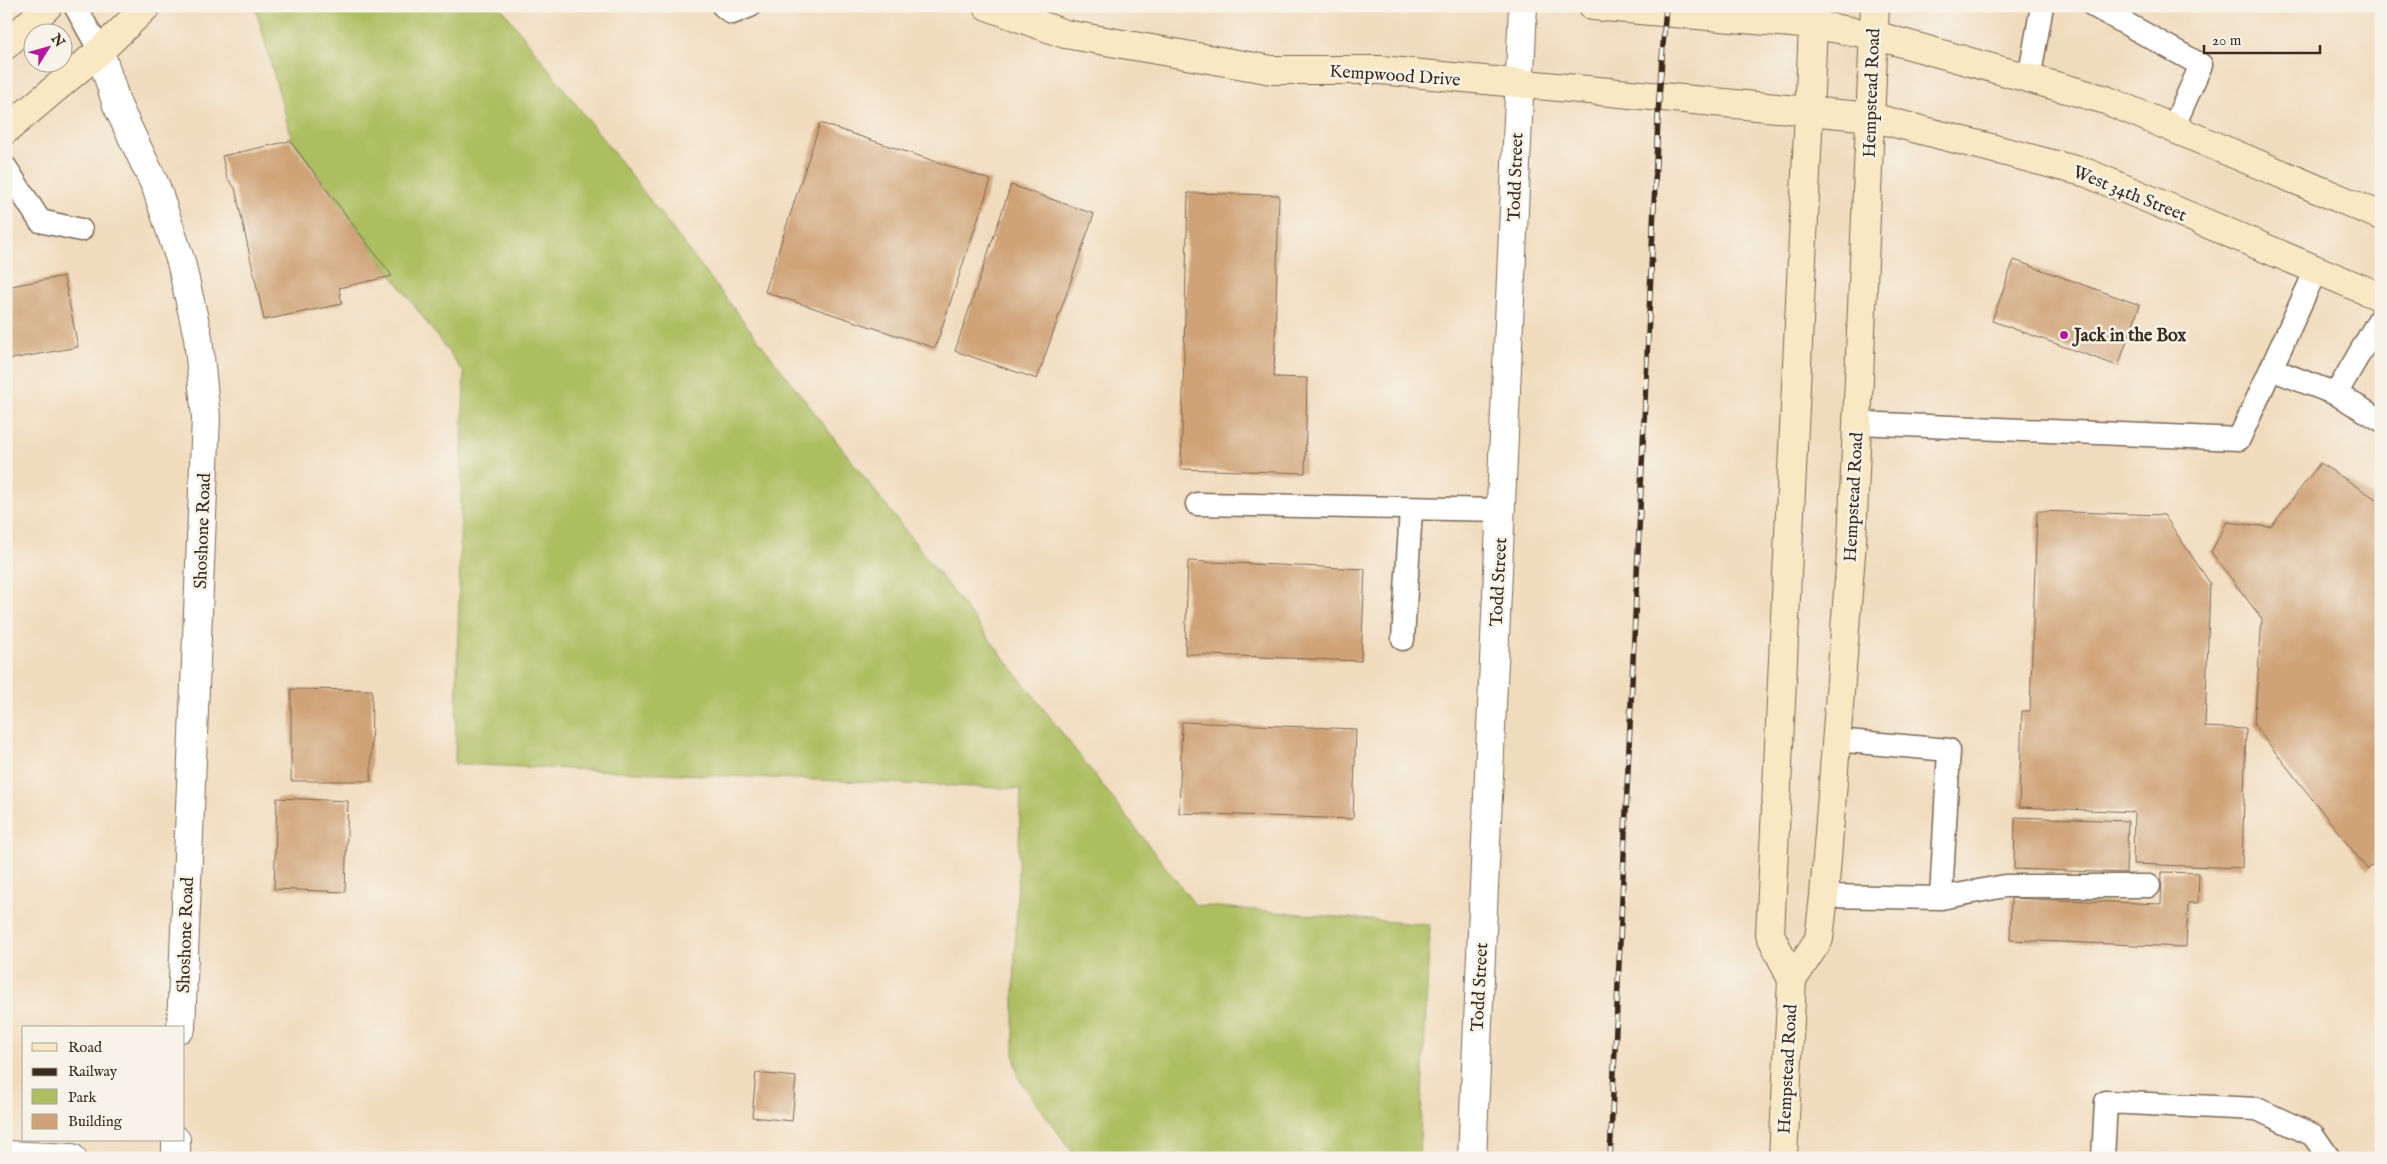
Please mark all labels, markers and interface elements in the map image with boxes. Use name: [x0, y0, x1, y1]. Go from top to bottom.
north arrow: [22, 22, 72, 72]
scale bar: [2204, 22, 2321, 54]
street label: Hempstead Road: [1859, 27, 1886, 158]
text: N: [46, 30, 68, 51]
text: 20 m: [2212, 31, 2242, 50]
street label: Kempwood Drive: [1329, 60, 1461, 93]
street label: Todd Street: [1503, 132, 1530, 222]
street label: West 34th Street: [2069, 161, 2190, 228]
place label: Jack in the Box: [2072, 325, 2187, 348]
marker: Jack in the Box: [2058, 329, 2070, 341]
street label: Hempstead Road: [1840, 431, 1869, 563]
street label: Shoshone Road: [190, 472, 217, 590]
street label: Todd Street: [1486, 537, 1513, 627]
street label: Shoshone Road: [173, 876, 200, 994]
street label: Todd Street: [1467, 942, 1494, 1032]
street label: Hempstead Road: [1774, 1003, 1803, 1135]
legend: [22, 1026, 185, 1142]
text: Road: [68, 1038, 103, 1057]
text: Railway: [68, 1062, 118, 1081]
text: Park: [68, 1088, 98, 1107]
text: Building: [68, 1112, 123, 1131]

